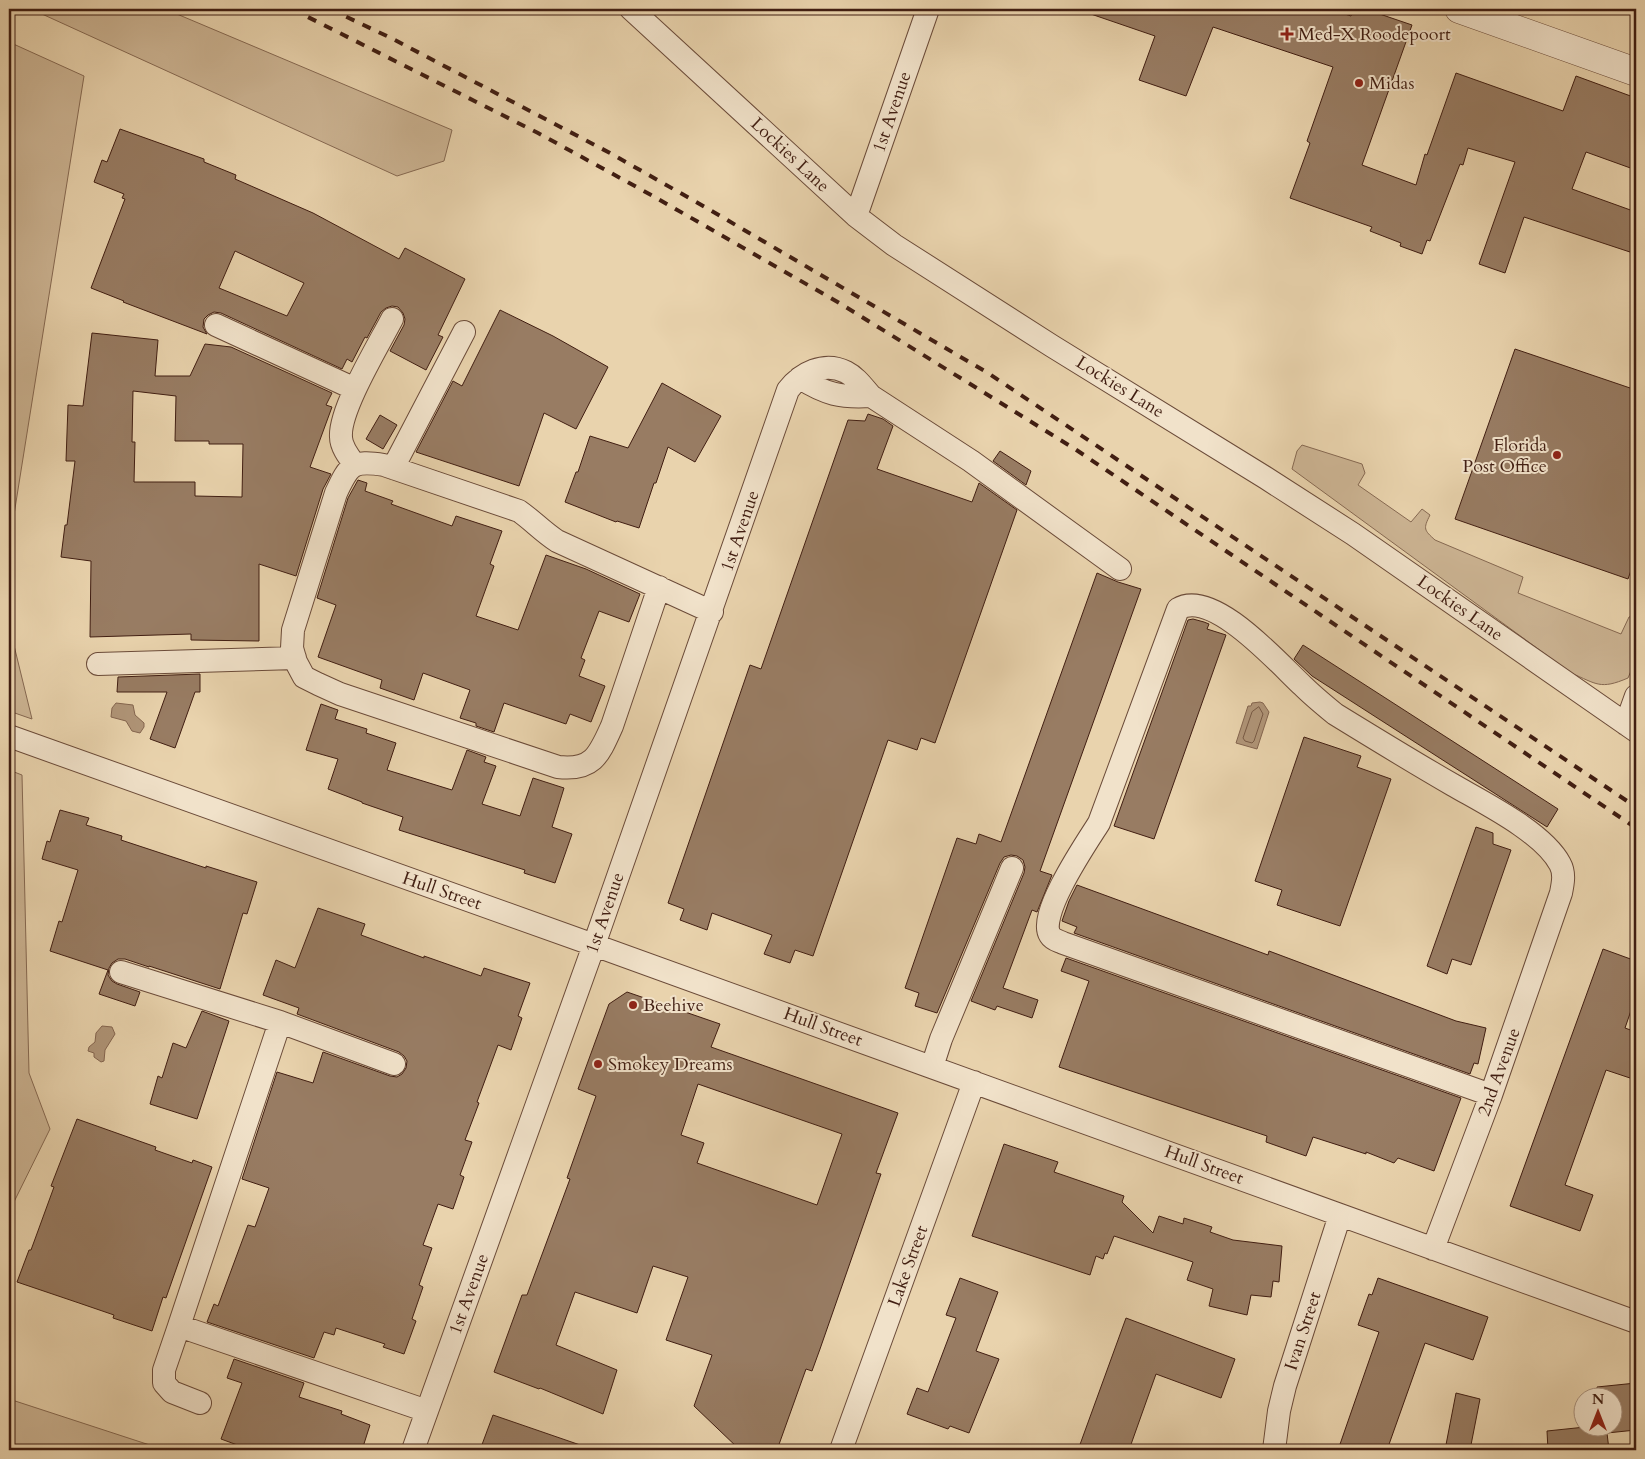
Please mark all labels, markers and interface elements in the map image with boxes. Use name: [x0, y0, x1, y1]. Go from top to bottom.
place label: Med-X Roodepoort: [1298, 22, 1451, 47]
marker: Med-X Roodepoort: [1280, 27, 1294, 41]
street label: 1st Avenue: [866, 68, 918, 156]
place label: Midas: [1369, 71, 1414, 96]
marker: Midas: [1353, 77, 1365, 89]
street label: Lockies Lane: [745, 112, 835, 198]
street label: Lockies Lane: [1071, 350, 1169, 424]
place label: Florida Post Office: [1463, 433, 1547, 479]
marker: Florida Post Office: [1551, 449, 1563, 461]
street label: 1st Avenue: [714, 487, 766, 575]
street label: Lockies Lane: [1412, 569, 1508, 647]
street label: Hull Street: [399, 866, 485, 916]
street label: 1st Avenue: [579, 869, 631, 957]
place label: Beehive: [643, 993, 704, 1018]
marker: Beehive: [627, 999, 639, 1011]
street label: Hull Street: [780, 1001, 866, 1053]
street label: 2nd Avenue: [1471, 1024, 1527, 1120]
place label: Smokey Dreams: [608, 1052, 733, 1077]
marker: Smokey Dreams: [592, 1058, 604, 1070]
street label: Hull Street: [1161, 1139, 1247, 1191]
street label: Lake Street: [882, 1222, 934, 1310]
street label: 1st Avenue: [443, 1250, 495, 1338]
street label: Ivan Street: [1279, 1288, 1328, 1374]
north arrow: [1572, 1386, 1622, 1436]
text: N: [1592, 1390, 1604, 1409]

